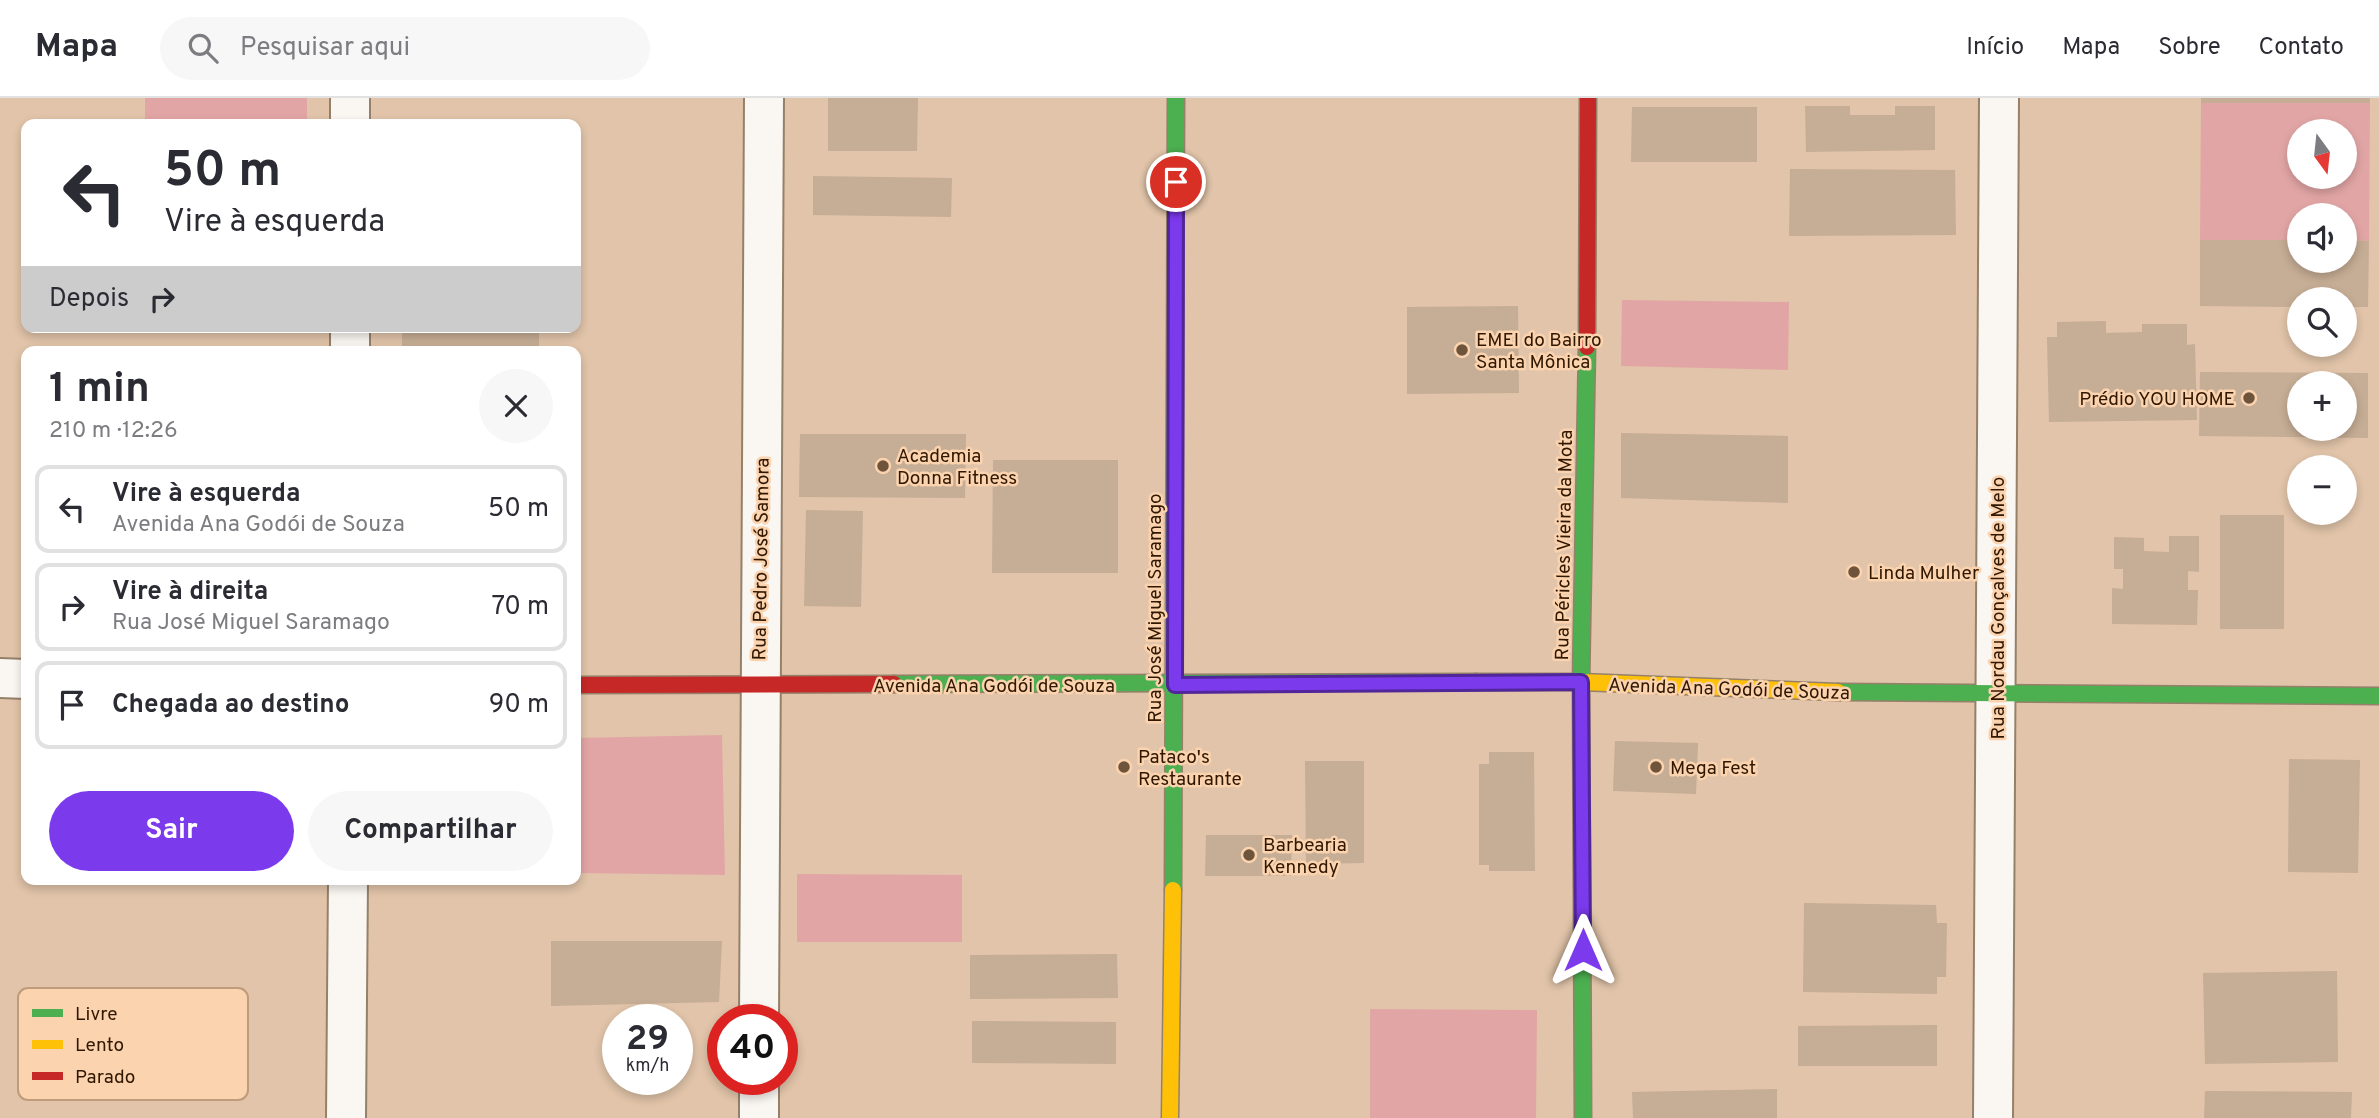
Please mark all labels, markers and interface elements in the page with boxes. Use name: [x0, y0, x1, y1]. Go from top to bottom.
search box: [160, 17, 650, 80]
text: Mapa: [35, 27, 118, 69]
icon: search: [184, 29, 222, 67]
text: Pesquisar aqui: [240, 32, 410, 65]
text: Início: [1966, 33, 2024, 63]
text: Mapa: [2062, 33, 2120, 63]
text: Sobre: [2158, 33, 2221, 63]
text: Contato: [2259, 33, 2344, 63]
north arrow: [2287, 119, 2357, 189]
map controls: [2287, 119, 2357, 525]
text: 50 m: [164, 142, 281, 204]
icon: left: [49, 147, 140, 238]
pin: [1146, 152, 1206, 212]
icon: arrive: [1157, 163, 1195, 201]
text: Vire à esquerda: [164, 203, 385, 243]
button: sound: [2287, 203, 2357, 273]
icon: right: [143, 280, 181, 318]
text: Depois: [49, 283, 129, 316]
button: search: [2287, 287, 2357, 357]
place label: EMEI do Bairro Santa Mônica: [1476, 329, 1602, 375]
marker: EMEI do Bairro Santa Mônica: [1454, 342, 1470, 358]
text: 1 min: [49, 364, 150, 417]
button: close: [479, 369, 553, 443]
button: +: [2287, 371, 2357, 441]
place label: Prédio YOU HOME: [2079, 388, 2235, 412]
marker: Prédio YOU HOME: [2241, 390, 2257, 406]
text: 210 m · 12:26: [49, 417, 178, 446]
street label: Rua Péricles Vieira da Mota: [1551, 429, 1579, 661]
place label: Academia Donna Fitness: [897, 445, 1017, 491]
button: −: [2287, 455, 2357, 525]
street label: Rua Pedro José Samora: [748, 458, 776, 661]
marker: Academia Donna Fitness: [875, 458, 891, 474]
street label: Rua Nordau Gonçalves de Melo: [1987, 477, 2011, 739]
text: Vire à esquerda: [112, 478, 300, 511]
icon: left: [53, 490, 91, 528]
text: 50 m: [488, 493, 549, 526]
street label: Rua José Miguel Saramago: [1144, 493, 1168, 723]
text: Avenida Ana Godói de Souza: [112, 511, 405, 540]
place label: Linda Mulher: [1868, 562, 1980, 586]
marker: Linda Mulher: [1846, 564, 1862, 580]
text: Vire à direita: [112, 576, 268, 609]
icon: right: [53, 588, 91, 626]
text: 70 m: [491, 591, 549, 624]
text: Rua José Miguel Saramago: [112, 609, 390, 638]
street label: Avenida Ana Godói de Souza: [1608, 674, 1850, 706]
street label: Avenida Ana Godói de Souza: [873, 675, 1115, 699]
icon: arrive: [53, 686, 91, 724]
text: Chegada ao destino: [112, 689, 349, 722]
text: 90 m: [489, 689, 549, 722]
place label: Pataco's Restaurante: [1138, 746, 1242, 792]
place label: Mega Fest: [1670, 757, 1756, 781]
marker: Pataco's Restaurante: [1116, 759, 1132, 775]
marker: Mega Fest: [1648, 759, 1664, 775]
button: Sair: [49, 791, 294, 871]
button: Compartilhar: [308, 791, 553, 871]
place label: Barbearia Kennedy: [1263, 834, 1347, 880]
marker: Barbearia Kennedy: [1241, 847, 1257, 863]
position arrow: [1546, 913, 1620, 987]
legend: [18, 988, 248, 1100]
text: Livre: [75, 1003, 118, 1027]
speed limit sign: 40: [707, 1004, 798, 1095]
text: 29: [626, 1018, 669, 1062]
text: Lento: [75, 1034, 124, 1058]
text: km/h: [626, 1055, 669, 1078]
text: Parado: [75, 1066, 135, 1090]

